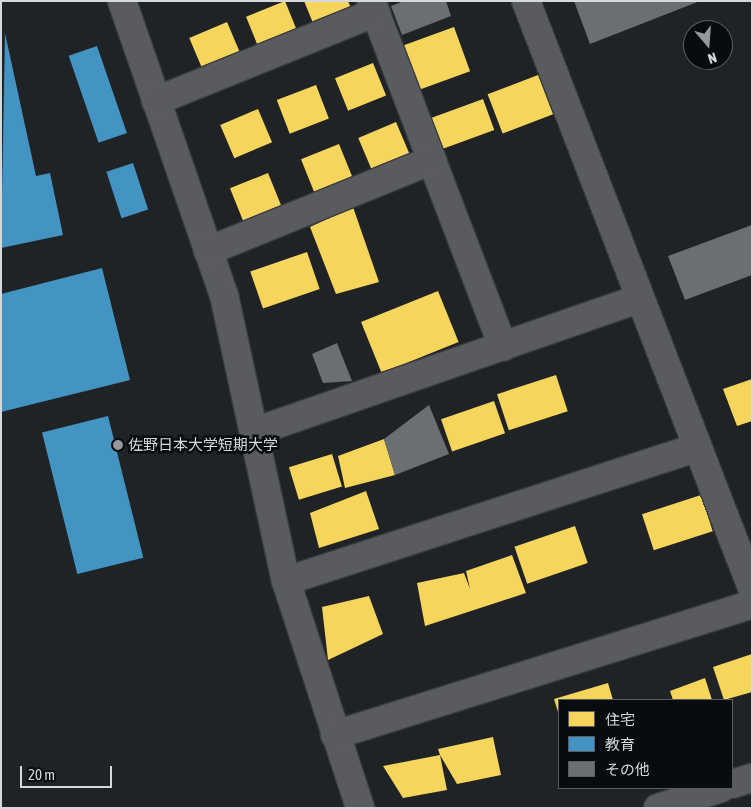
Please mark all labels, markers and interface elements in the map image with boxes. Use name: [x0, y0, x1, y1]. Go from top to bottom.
north arrow: [683, 20, 733, 70]
text: N: [706, 49, 719, 67]
place label: 佐野日本大学短期大学: [128, 436, 278, 454]
marker: 佐野日本大学短期大学: [112, 439, 124, 451]
legend: [558, 699, 733, 789]
text: 住宅: [605, 711, 635, 728]
text: 教育: [605, 736, 635, 753]
scale bar: [22, 756, 115, 788]
text: その他: [605, 761, 650, 778]
text: 20 m: [28, 766, 55, 783]

